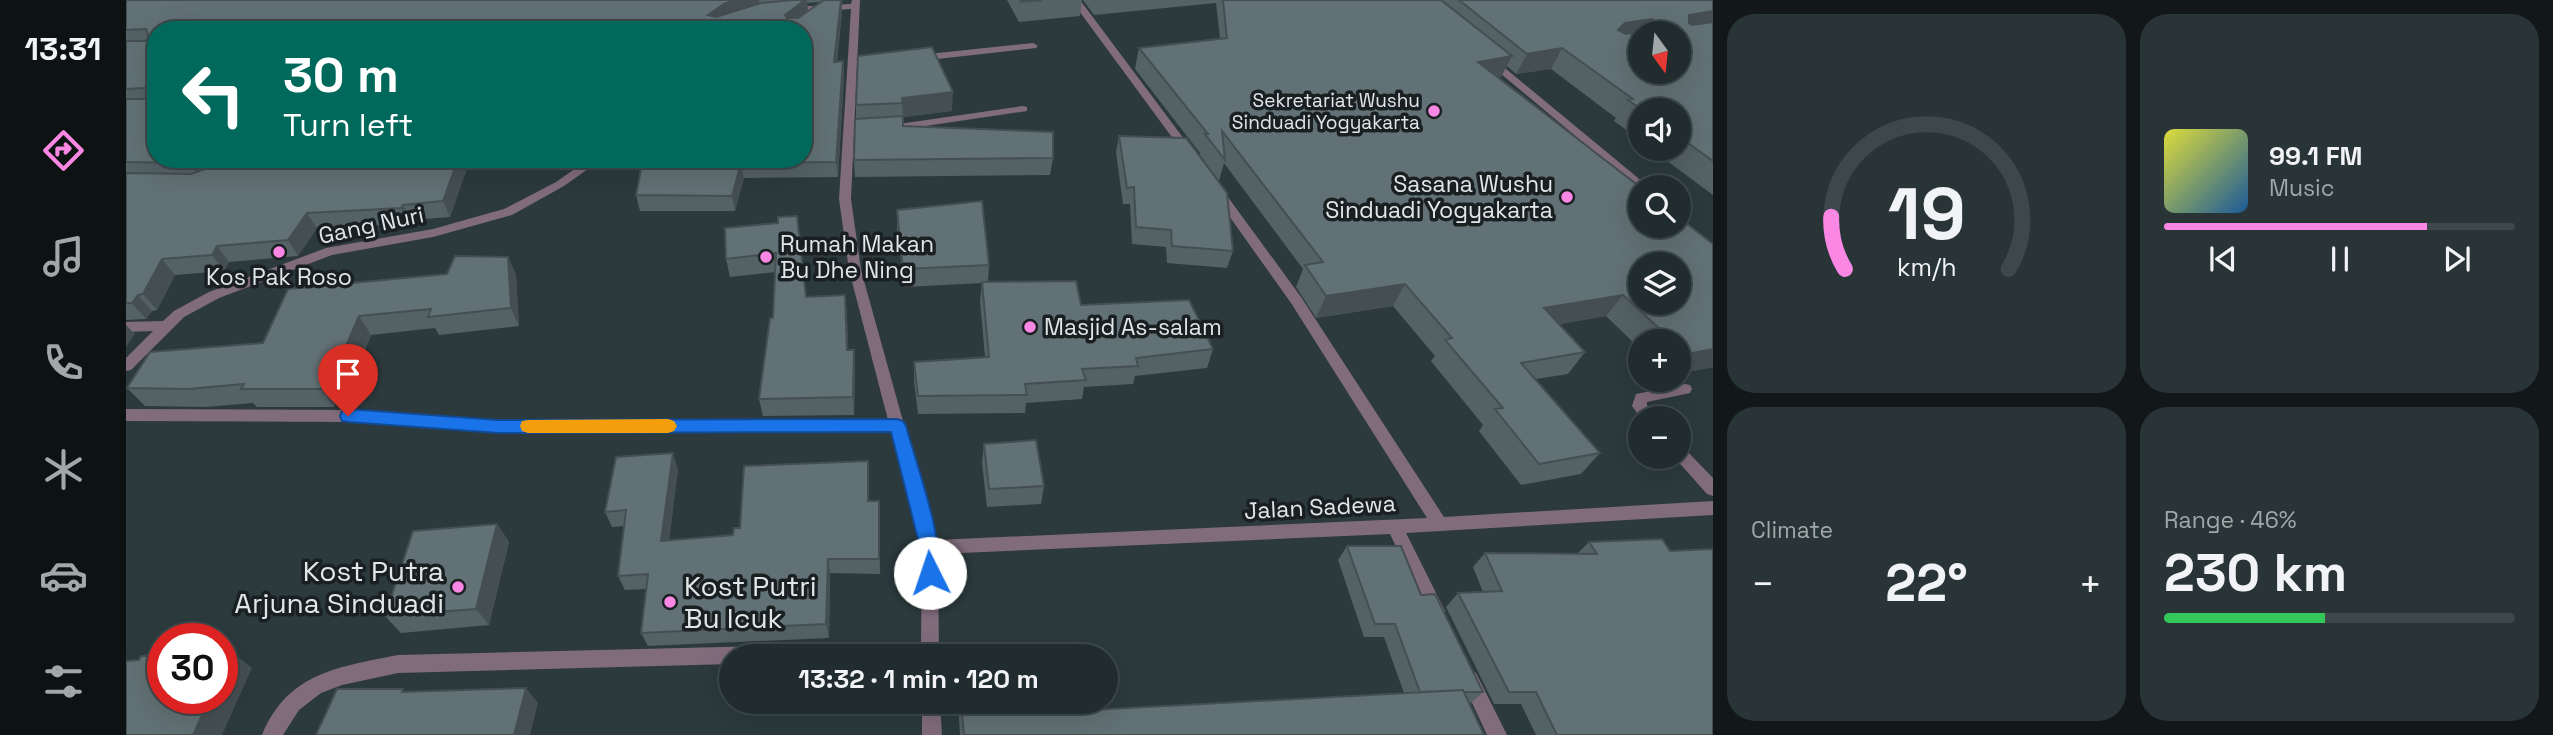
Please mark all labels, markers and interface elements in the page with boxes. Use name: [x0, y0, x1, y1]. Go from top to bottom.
north arrow: [1628, 21, 1690, 84]
map controls: [1628, 21, 1691, 469]
text: 13:31: [25, 29, 101, 69]
text: 30 m: [283, 44, 399, 106]
icon: left: [168, 49, 259, 140]
place label: Sekretariat Wushu Sinduadi Yogyakarta: [1232, 88, 1420, 135]
button: sound: [1628, 98, 1691, 161]
marker: Sekretariat Wushu Sinduadi Yogyakarta: [1426, 103, 1442, 119]
text: Turn left: [283, 105, 413, 145]
icon: directions: [39, 126, 88, 175]
text: 99.1 FM: [2269, 139, 2362, 173]
text: 19: [1888, 168, 1965, 261]
place label: Sasana Wushu Sinduadi Yogyakarta: [1325, 169, 1553, 225]
text: Music: [2269, 173, 2334, 203]
button: search: [1628, 175, 1691, 238]
marker: Sasana Wushu Sinduadi Yogyakarta: [1559, 189, 1575, 205]
street label: Gang Nuri: [316, 199, 426, 251]
place label: Rumah Makan Bu Dhe Ning: [780, 229, 934, 285]
icon: music: [39, 232, 88, 281]
icon: previous: [2204, 240, 2242, 278]
icon: pause: [2321, 240, 2359, 278]
icon: next: [2438, 240, 2476, 278]
marker: Kos Pak Roso: [271, 244, 287, 260]
marker: Rumah Makan Bu Dhe Ning: [758, 249, 774, 265]
text: km/h: [1897, 251, 1956, 283]
button: layers: [1628, 252, 1691, 315]
place label: Kos Pak Roso: [206, 262, 352, 292]
place label: Masjid As-salam: [1044, 312, 1222, 342]
marker: Masjid As-salam: [1022, 319, 1038, 335]
button: +: [1628, 329, 1691, 392]
icon: phone: [39, 338, 88, 387]
pin: [318, 344, 378, 416]
icon: arrive: [329, 355, 367, 393]
button: −: [1628, 406, 1691, 469]
icon: climate: [39, 445, 88, 494]
street label: Jalan Sadewa: [1243, 488, 1397, 526]
text: Range · 46%: [2164, 505, 2297, 535]
text: Climate: [1751, 515, 1833, 545]
position arrow: [893, 536, 967, 610]
text: 230 km: [2164, 540, 2347, 606]
text: 22°: [1885, 550, 1968, 616]
icon: car: [39, 551, 88, 600]
place label: Kost Putra Arjuna Sinduadi: [234, 553, 444, 621]
text: −: [1751, 560, 1775, 608]
text: +: [2078, 560, 2102, 608]
place label: Kost Putri Bu Icuk: [684, 568, 817, 636]
marker: Kost Putra Arjuna Sinduadi: [450, 579, 466, 595]
marker: Kost Putri Bu Icuk: [662, 594, 678, 610]
speed limit sign: 30: [147, 623, 238, 714]
icon: filters: [39, 657, 88, 706]
text: 13:32 · 1 min · 120 m: [798, 662, 1039, 696]

